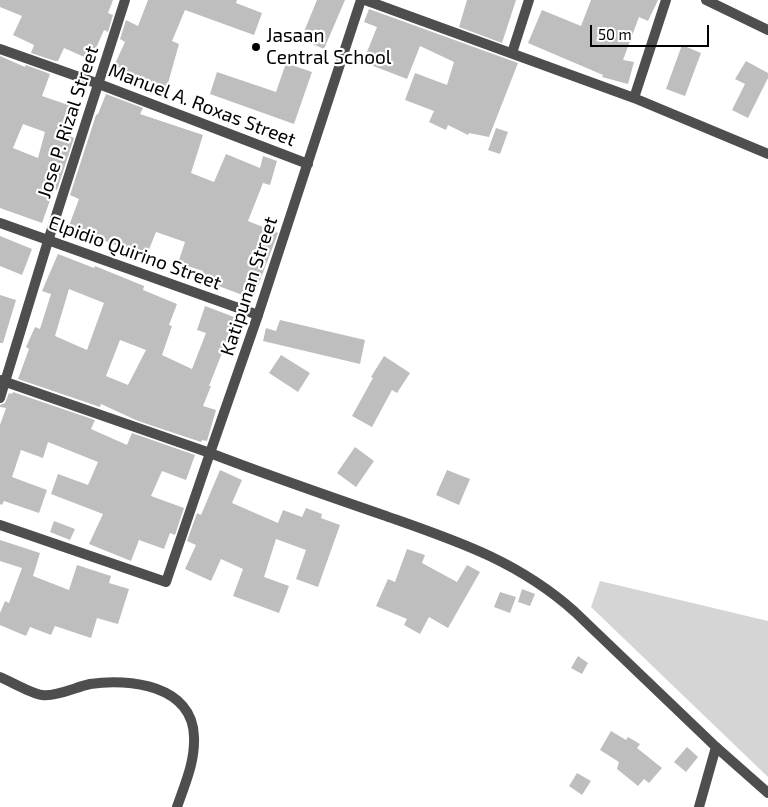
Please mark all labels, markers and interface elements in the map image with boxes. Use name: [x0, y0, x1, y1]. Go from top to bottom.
scale bar: [593, 15, 712, 47]
place label: Jasaan Central School: [266, 25, 391, 69]
text: 50 m: [598, 25, 632, 43]
marker: Jasaan Central School: [250, 41, 262, 53]
street label: Jose P. Rizal Street: [33, 43, 103, 201]
street label: Manuel A. Roxas Street: [105, 59, 299, 151]
street label: Elpidio Quirino Street: [46, 211, 224, 295]
street label: Katipunan Street: [216, 214, 282, 358]

